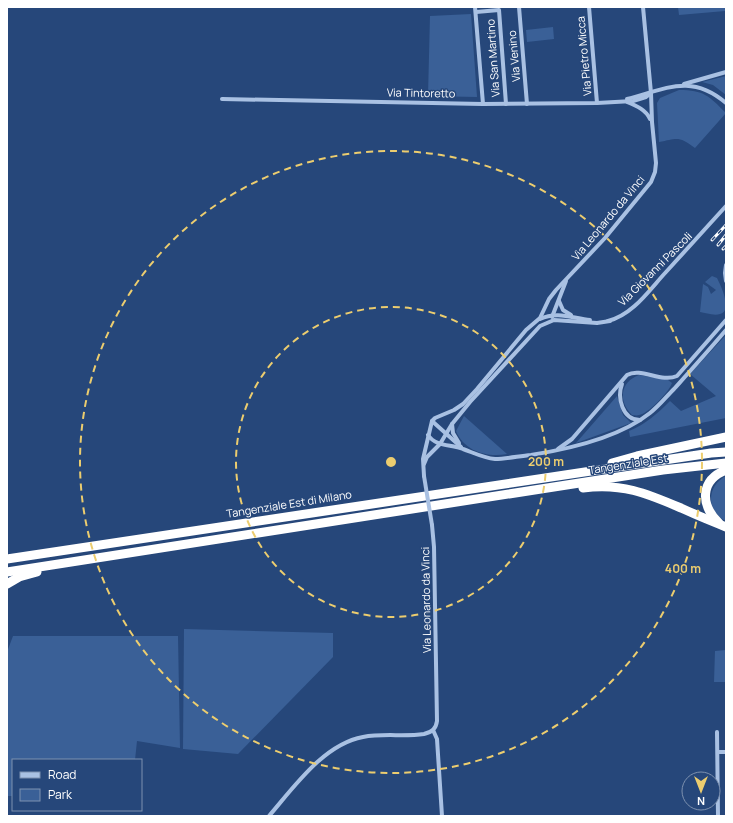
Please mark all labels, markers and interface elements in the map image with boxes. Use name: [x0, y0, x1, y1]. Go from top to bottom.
street label: Via Pietro Micca: [573, 16, 594, 96]
street label: Via San Martino: [482, 18, 503, 98]
street label: Via Venino: [504, 29, 523, 82]
street label: Via Tintoretto: [387, 84, 456, 101]
street label: Via Leonardo da Vinci: [568, 172, 648, 263]
street label: Via Giovanni Pascoli: [614, 228, 695, 309]
street label: Tangenziale Est: [587, 450, 669, 477]
text: 200 m: [528, 453, 564, 470]
centre of rings: [384, 455, 398, 469]
street label: Tangenziale Est di Milano: [225, 486, 353, 521]
street label: Via Leonardo da Vinci: [417, 547, 434, 653]
text: 400 m: [665, 560, 701, 577]
legend: [12, 759, 142, 811]
text: Road: [48, 766, 76, 783]
north arrow: [681, 771, 721, 811]
text: Park: [48, 786, 73, 803]
text: N: [697, 794, 705, 809]

